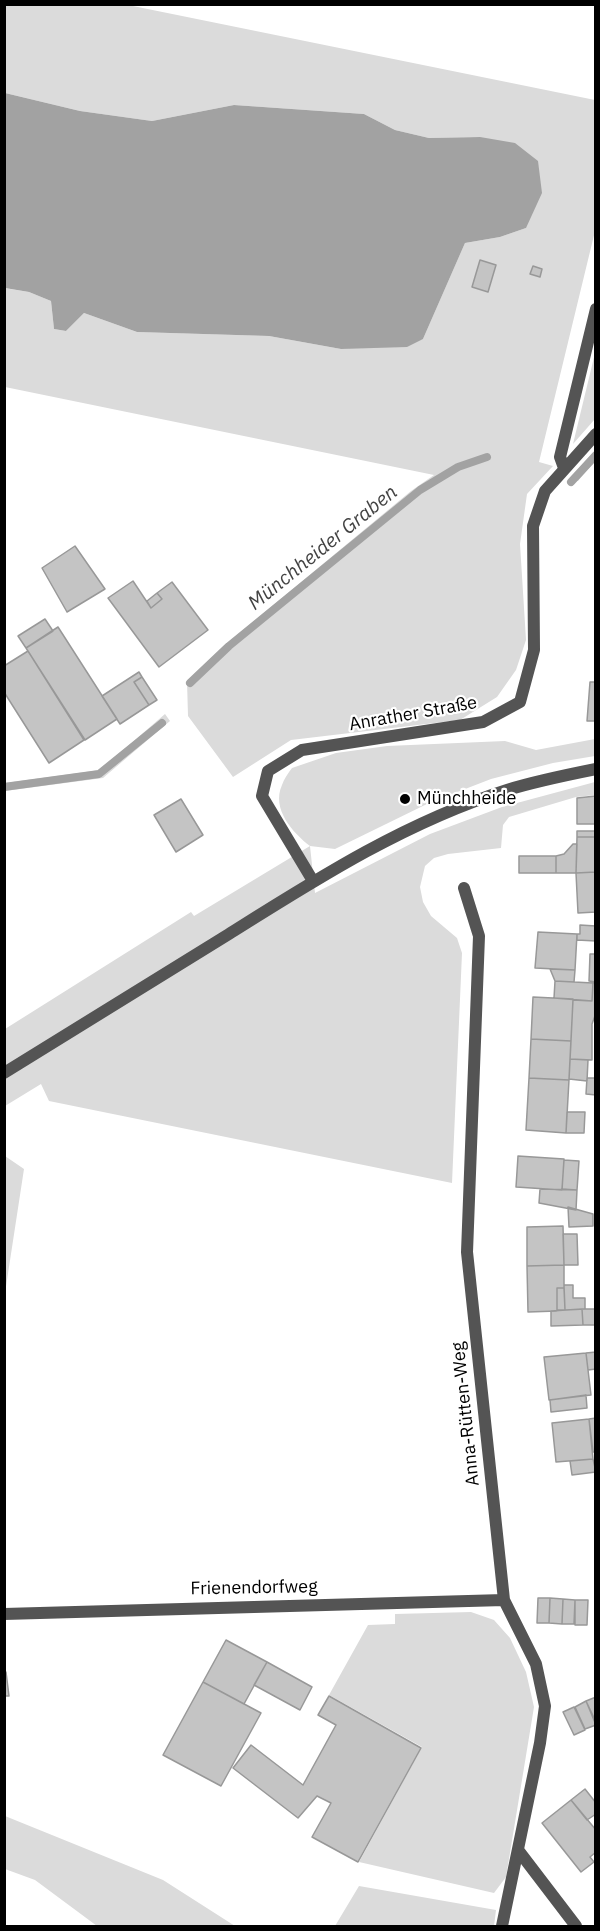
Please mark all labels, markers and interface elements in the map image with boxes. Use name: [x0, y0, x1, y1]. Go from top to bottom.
water label: Münchheider Graben: [244, 480, 402, 616]
street label: Anrather Straße: [347, 692, 479, 736]
place label: Münchheide: [417, 788, 516, 810]
marker: Münchheide: [398, 792, 412, 806]
street label: Anna-Rütten-Weg: [448, 1341, 484, 1487]
street label: Frienendorfweg: [190, 1576, 318, 1600]

